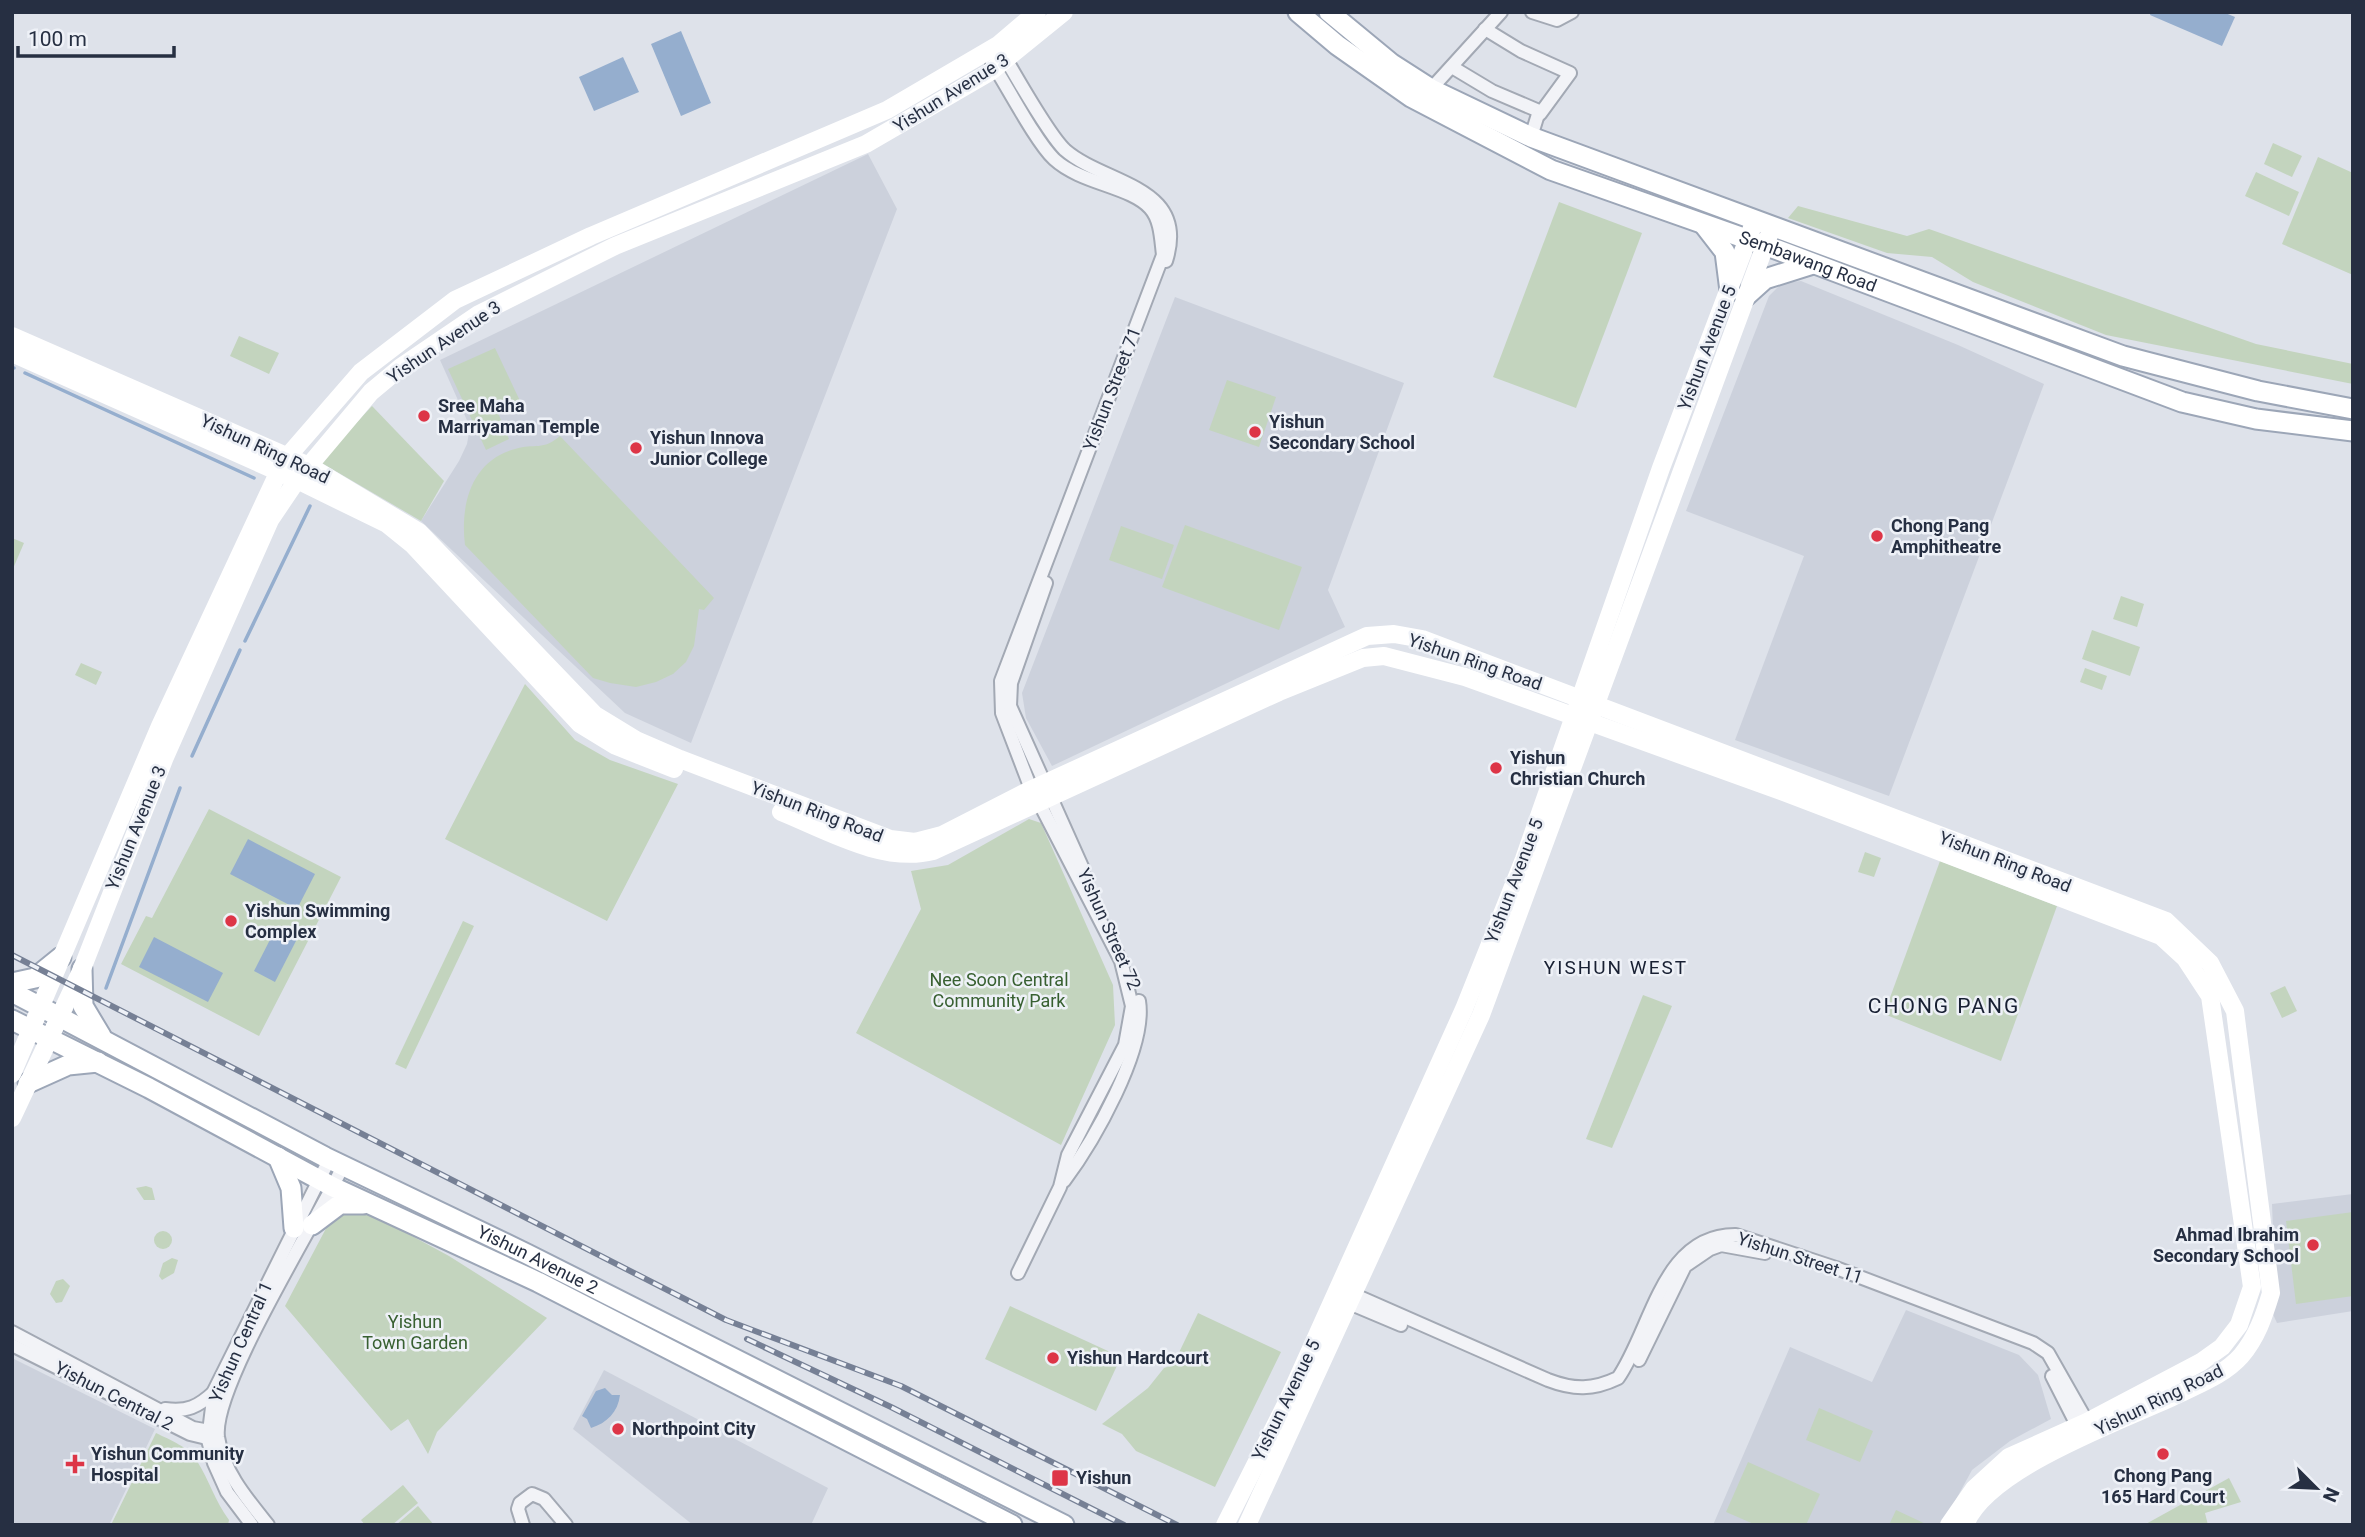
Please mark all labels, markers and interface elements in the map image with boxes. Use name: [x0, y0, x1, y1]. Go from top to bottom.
scale bar: [18, 14, 173, 58]
text: 100 m: [28, 27, 87, 51]
street label: Yishun Avenue 3: [889, 49, 1012, 137]
street label: Sembawang Road: [1736, 226, 1880, 296]
street label: Yishun Avenue 5: [1673, 282, 1740, 413]
street label: Yishun Avenue 3: [383, 296, 504, 387]
street label: Yishun Street 71: [1078, 324, 1145, 454]
place label: Sree Maha Marriyaman Temple: [438, 395, 600, 437]
marker: Sree Maha Marriyaman Temple: [416, 408, 432, 424]
street label: Yishun Ring Road: [197, 409, 333, 488]
place label: Yishun Secondary School: [1269, 411, 1415, 453]
marker: Yishun Secondary School: [1247, 424, 1263, 440]
place label: Yishun Innova Junior College: [650, 427, 768, 469]
marker: Yishun Innova Junior College: [628, 440, 644, 456]
place label: Chong Pang Amphitheatre: [1891, 515, 2001, 557]
marker: Chong Pang Amphitheatre: [1869, 528, 1885, 544]
street label: Yishun Ring Road: [1406, 629, 1545, 694]
place label: Yishun Christian Church: [1510, 747, 1645, 789]
marker: Yishun Christian Church: [1488, 760, 1504, 776]
street label: Yishun Avenue 3: [101, 763, 170, 893]
street label: Yishun Ring Road: [748, 777, 886, 846]
street label: Yishun Avenue 5: [1480, 815, 1547, 946]
street label: Yishun Ring Road: [1936, 827, 2074, 896]
street label: Yishun Street 72: [1073, 865, 1146, 993]
place label: Yishun Swimming Complex: [245, 900, 390, 942]
marker: Yishun Swimming Complex: [223, 913, 239, 929]
district label: YISHUN WEST: [1544, 956, 1688, 979]
park label: Nee Soon Central Community Park: [929, 969, 1069, 1011]
district label: CHONG PANG: [1868, 994, 2020, 1018]
street label: Yishun Avenue 2: [474, 1221, 602, 1298]
place label: Ahmad Ibrahim Secondary School: [2153, 1224, 2299, 1266]
street label: Yishun Street 11: [1735, 1227, 1866, 1288]
marker: Ahmad Ibrahim Secondary School: [2305, 1237, 2321, 1253]
street label: Yishun Central 1: [204, 1278, 277, 1406]
park label: Yishun Town Garden: [362, 1311, 468, 1353]
street label: Yishun Avenue 5: [1247, 1336, 1324, 1464]
place label: Yishun Hardcourt: [1067, 1347, 1209, 1368]
marker: Yishun Hardcourt: [1045, 1350, 1061, 1366]
street label: Yishun Central 2: [51, 1357, 177, 1434]
street label: Yishun Ring Road: [2091, 1359, 2226, 1440]
place label: Northpoint City: [632, 1418, 756, 1439]
marker: Northpoint City: [610, 1421, 626, 1437]
place label: Yishun Community Hospital: [91, 1443, 245, 1485]
marker: Chong Pang 165 Hard Court: [2155, 1446, 2171, 1462]
north arrow: [2281, 1453, 2351, 1523]
marker: Yishun Community Hospital: [65, 1454, 85, 1474]
place label: Chong Pang 165 Hard Court: [2101, 1465, 2225, 1507]
place label: Yishun: [1076, 1467, 1131, 1488]
marker: Yishun: [1050, 1468, 1070, 1488]
text: N: [2318, 1484, 2344, 1506]

